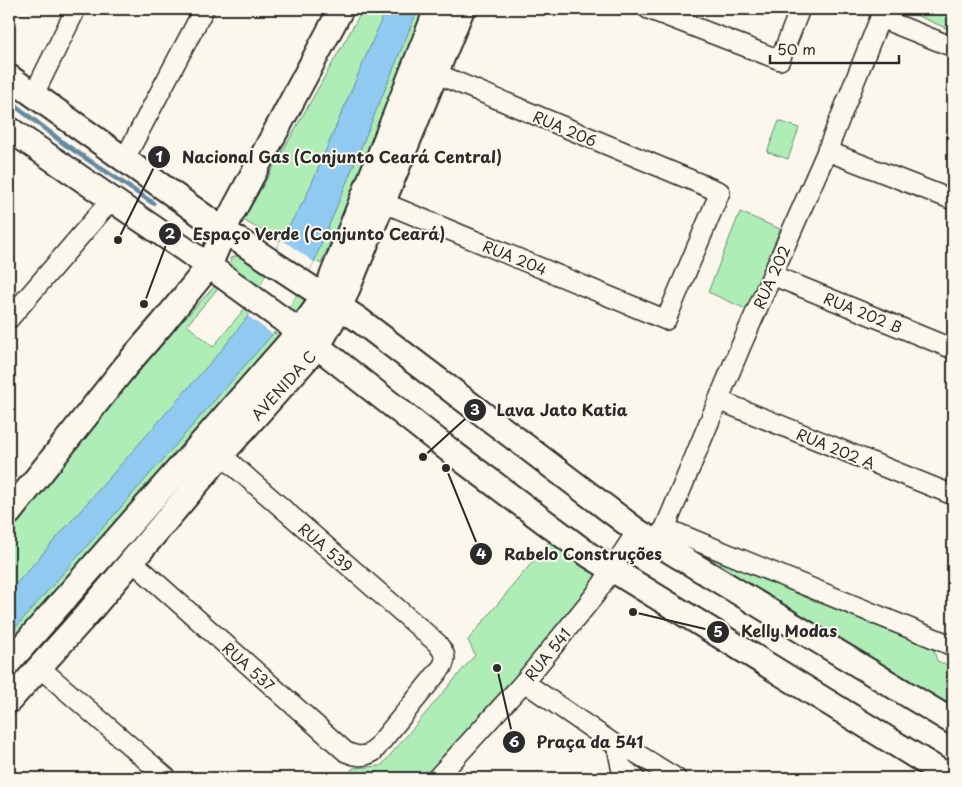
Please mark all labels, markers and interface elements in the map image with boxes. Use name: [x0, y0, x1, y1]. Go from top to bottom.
scale bar: [770, 32, 898, 64]
text: 50 m: [777, 37, 816, 60]
street label: RUA 206: [529, 104, 601, 152]
callout: Nacional Gas (Conjunto Ceará Central): [146, 142, 512, 173]
text: 1: [155, 144, 163, 167]
text: Nacional Gas (Conjunto Ceará Central): [182, 144, 502, 168]
callout: Espaço Verde (Conjunto Ceará): [157, 219, 455, 250]
text: 2: [165, 221, 176, 244]
text: Espaço Verde (Conjunto Ceará): [193, 221, 445, 245]
street label: RUA 204: [479, 234, 551, 280]
street label: RUA 202: [747, 241, 795, 313]
street label: RUA 202 B: [820, 286, 906, 338]
street label: AVENIDA C: [245, 345, 321, 425]
callout: Lava Jato Katia: [462, 395, 638, 426]
text: 3: [470, 397, 480, 420]
text: Lava Jato Katia: [496, 397, 628, 421]
street label: RUA 202 A: [793, 422, 879, 474]
street label: RUA 539: [294, 517, 358, 577]
callout: Rabelo Construções: [469, 538, 672, 569]
text: 4: [476, 541, 486, 564]
text: Rabelo Construções: [504, 541, 662, 565]
callout: Kelly Modas: [705, 616, 847, 647]
text: Kelly Modas: [741, 618, 837, 642]
text: 5: [713, 619, 723, 642]
street label: RUA 541: [518, 623, 576, 685]
street label: RUA 537: [218, 636, 280, 696]
callout: Praça da 541: [501, 726, 654, 757]
text: 6: [509, 729, 520, 752]
text: Praça da 541: [537, 729, 644, 753]

